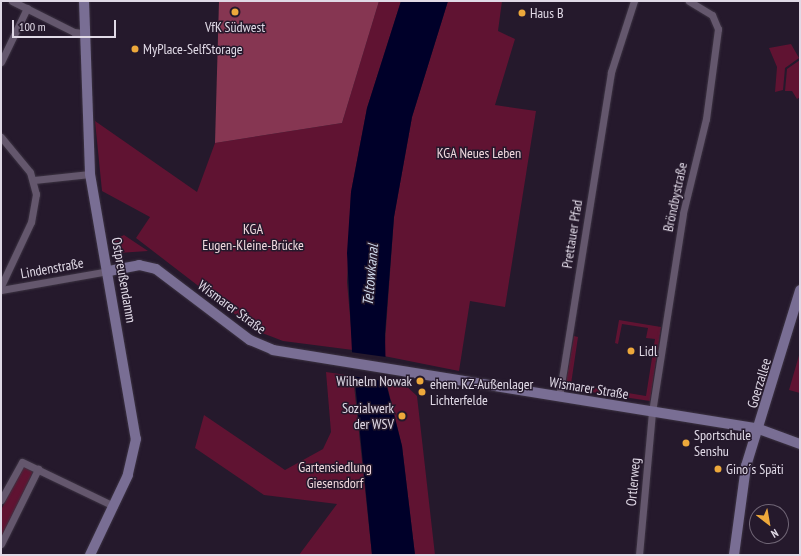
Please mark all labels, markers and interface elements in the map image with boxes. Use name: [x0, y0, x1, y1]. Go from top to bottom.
place label: Haus B: [530, 5, 563, 21]
marker: VfK Südwest: [230, 7, 240, 17]
marker: Haus B: [517, 8, 527, 18]
scale bar: [14, 12, 118, 38]
text: 100 m: [19, 19, 46, 34]
place label: VfK Südwest: [205, 19, 265, 35]
place label: MyPlace-SelfStorage: [143, 41, 243, 57]
marker: MyPlace-SelfStorage: [130, 44, 140, 54]
park label: KGA Neues Leben: [437, 145, 521, 161]
street label: Bröndbystraße: [659, 161, 691, 233]
street label: Prettauer Pfad: [558, 199, 586, 269]
park label: KGA Eugen-Kleine-Brücke: [202, 221, 304, 254]
street label: Ostpreußendamm: [108, 236, 140, 324]
water label: Teltowkanal: [358, 243, 382, 307]
street label: Lindenstraße: [19, 254, 85, 282]
street label: Wismarer Straße: [195, 277, 269, 337]
place label: Lidl: [639, 343, 657, 359]
marker: Lidl: [626, 346, 636, 356]
street label: Goerzallee: [743, 356, 775, 410]
place label: Wilhelm Nowak: [336, 373, 412, 389]
street label: Wismarer Straße: [548, 373, 630, 403]
marker: Wilhelm Nowak: [415, 376, 425, 386]
place label: ehem. KZ-Außenlager Lichterfelde: [430, 376, 534, 408]
marker: ehem. KZ-Außenlager Lichterfelde: [417, 387, 427, 397]
place label: Sozialwerk der WSV: [342, 400, 394, 432]
marker: Sozialwerk der WSV: [397, 411, 407, 421]
place label: Sportschule Senshu: [694, 427, 751, 460]
marker: Sportschule Senshu: [681, 438, 691, 448]
street label: Ortlerweg: [623, 457, 643, 507]
park label: Gartensiedlung Giesensdorf: [298, 459, 372, 492]
place label: Gino´s Späti: [726, 461, 784, 477]
marker: Gino´s Späti: [713, 464, 723, 474]
north arrow: [749, 504, 789, 544]
text: N: [769, 526, 781, 541]

